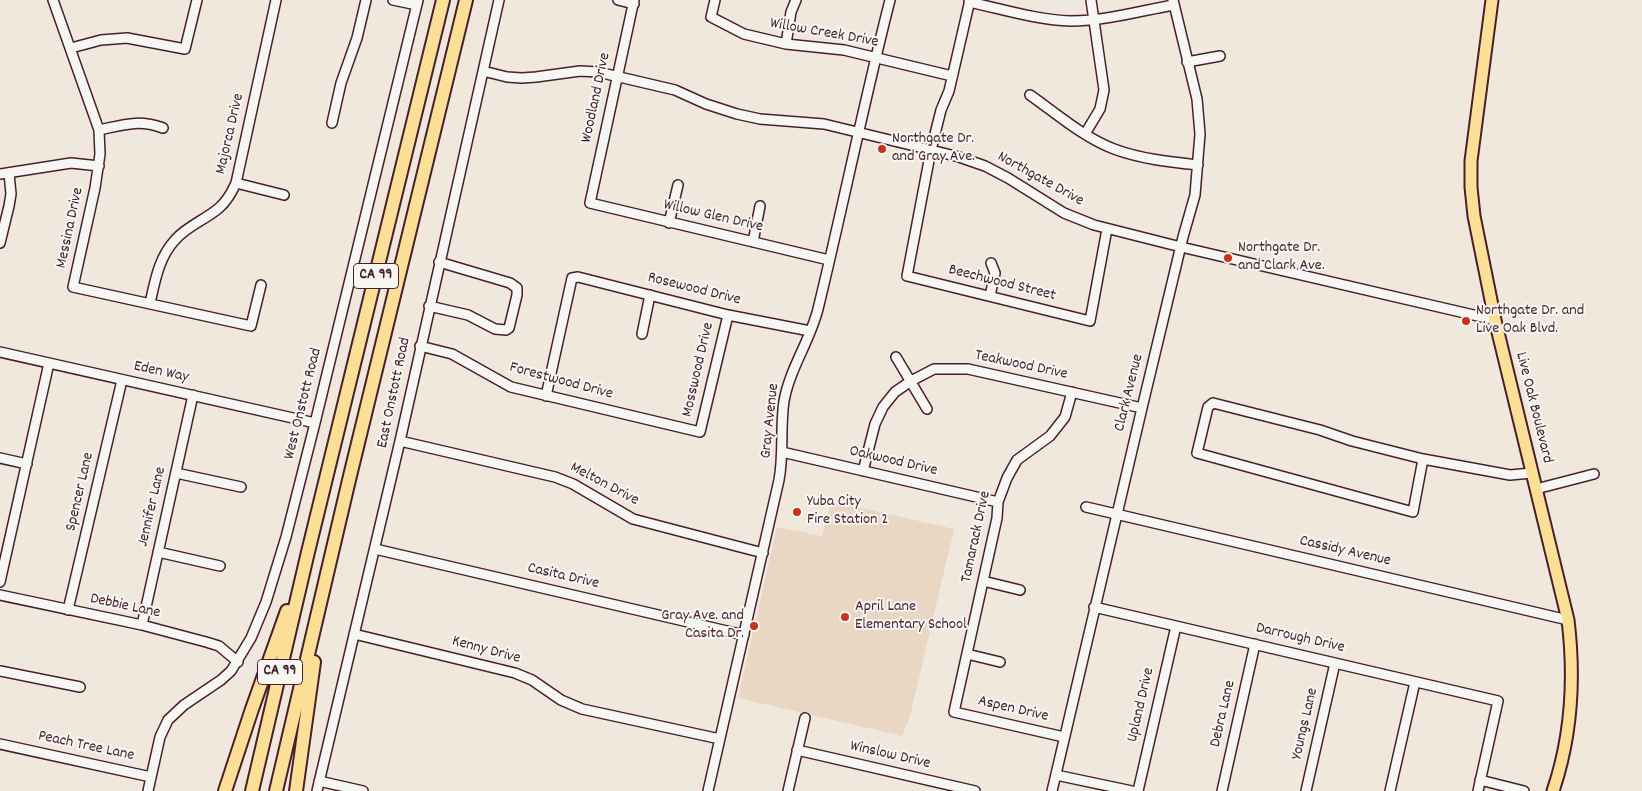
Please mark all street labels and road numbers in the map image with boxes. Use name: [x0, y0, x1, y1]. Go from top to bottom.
street label: Willow Creek Drive: [768, 15, 880, 53]
street label: Woodland Drive: [578, 51, 616, 145]
street label: Majorca Drive: [212, 92, 250, 176]
street label: Northgate Drive: [993, 148, 1087, 212]
street label: Messina Drive: [53, 186, 89, 270]
street label: Willow Glen Drive: [661, 196, 765, 238]
street label: Beechwood Street: [946, 261, 1058, 307]
road number: CA 99: [354, 264, 398, 288]
street label: Rosewood Drive: [645, 269, 743, 311]
street label: Mosswood Drive: [679, 321, 719, 419]
street label: East Onstott Road: [374, 336, 416, 450]
street label: West Onstott Road: [281, 346, 327, 462]
street label: Teakwood Drive: [973, 347, 1069, 385]
street label: Live Oak Boulevard: [1510, 350, 1556, 466]
street label: Clark Avenue: [1111, 352, 1149, 434]
street label: Eden Way: [132, 358, 190, 388]
street label: Forestwood Drive: [507, 359, 615, 405]
street label: Gray Avenue: [758, 382, 784, 460]
street label: Oakwood Drive: [847, 443, 939, 481]
street label: Spencer Lane: [63, 451, 99, 533]
street label: Melton Drive: [566, 459, 642, 511]
street label: Jennifer Lane: [134, 465, 172, 549]
street label: Tamarack Drive: [958, 489, 996, 585]
street label: Cassidy Avenue: [1297, 532, 1393, 572]
street label: Casita Drive: [525, 559, 601, 595]
street label: Debbie Lane: [88, 590, 162, 624]
street label: Darrough Drive: [1254, 619, 1346, 659]
street label: Kenny Drive: [450, 633, 522, 669]
road number: CA 99: [258, 660, 302, 684]
street label: Upland Drive: [1124, 666, 1160, 744]
street label: Debra Lane: [1207, 679, 1241, 749]
street label: Youngs Lane: [1288, 686, 1324, 762]
street label: Aspen Drive: [976, 693, 1050, 727]
street label: Peach Tree Lane: [36, 727, 136, 767]
street label: Winslow Drive: [848, 737, 932, 775]

